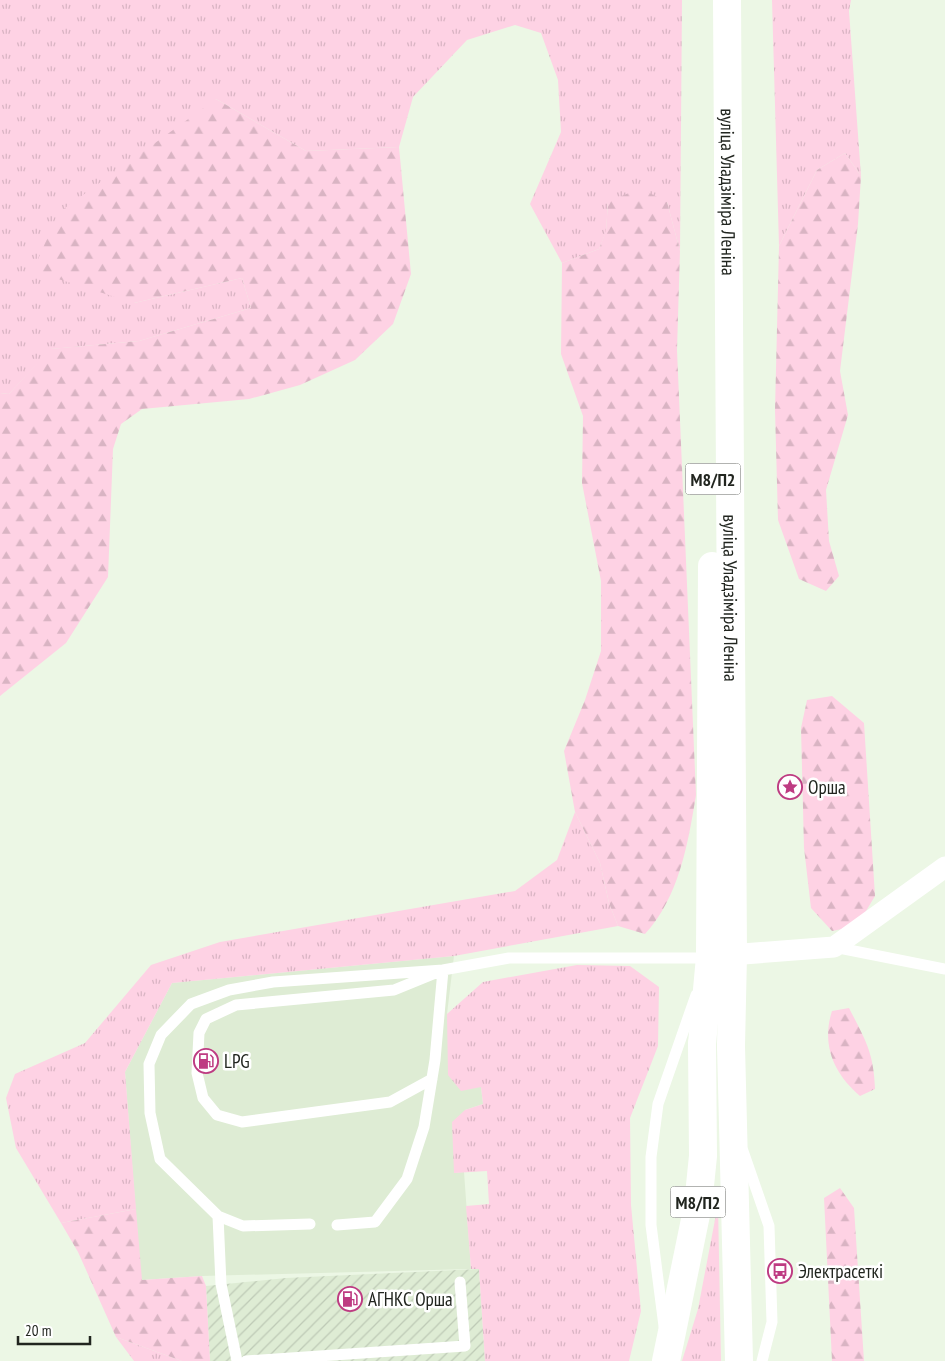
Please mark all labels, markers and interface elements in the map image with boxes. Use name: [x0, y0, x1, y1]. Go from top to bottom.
street label: вуліца Уладзіміра Леніна: [716, 108, 741, 276]
road number: М8/П2: [686, 464, 740, 494]
street label: вуліца Уладзіміра Леніна: [718, 514, 743, 682]
place icon: Орша: [777, 774, 803, 800]
place label: Орша: [808, 775, 846, 799]
fuel station icon: LPG: [193, 1048, 219, 1074]
place label: LPG: [224, 1049, 250, 1073]
road number: М8/П2: [670, 1186, 726, 1218]
bus stop icon: Электрасеткі: [767, 1258, 793, 1284]
place label: Электрасеткі: [798, 1259, 883, 1283]
fuel station icon: АГНКС Орша: [337, 1286, 363, 1312]
place label: АГНКС Орша: [368, 1287, 453, 1311]
scale bar: [18, 1314, 90, 1346]
text: 20 m: [25, 1321, 51, 1340]

